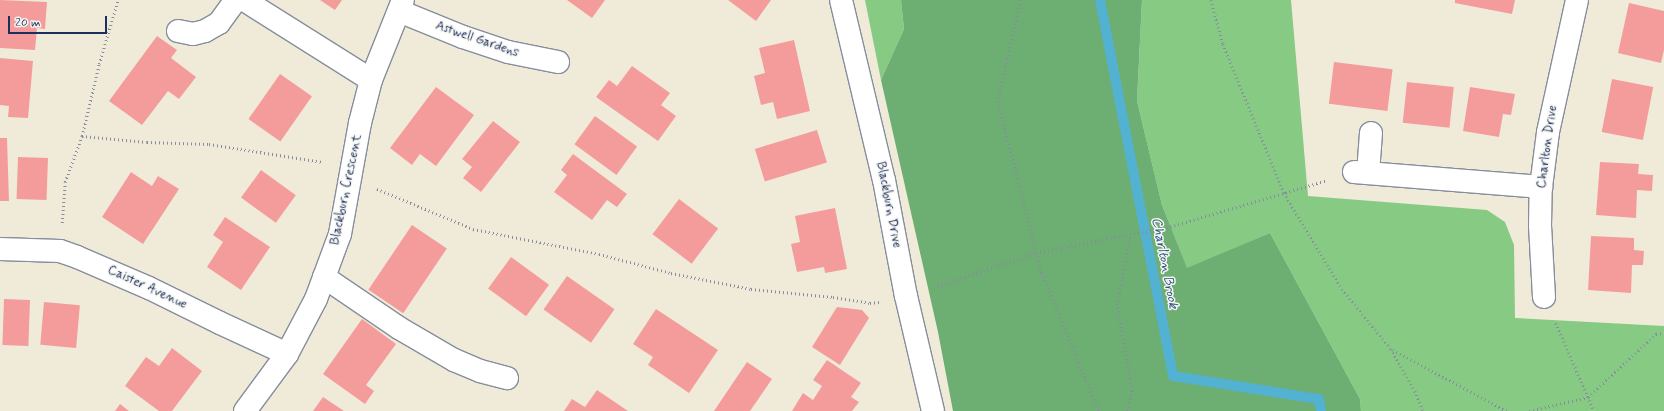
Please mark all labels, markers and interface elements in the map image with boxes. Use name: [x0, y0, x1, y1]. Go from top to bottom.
scale bar: [10, 8, 109, 34]
text: 20 m: [15, 15, 41, 31]
street label: Astwell Gardens: [433, 18, 521, 62]
street label: Charlton Drive: [1534, 104, 1562, 190]
street label: Blackburn Crescent: [328, 136, 366, 244]
street label: Blackburn Drive: [872, 161, 904, 249]
water label: Charlton Brook: [1148, 216, 1182, 310]
street label: Caister Avenue: [106, 263, 188, 313]

